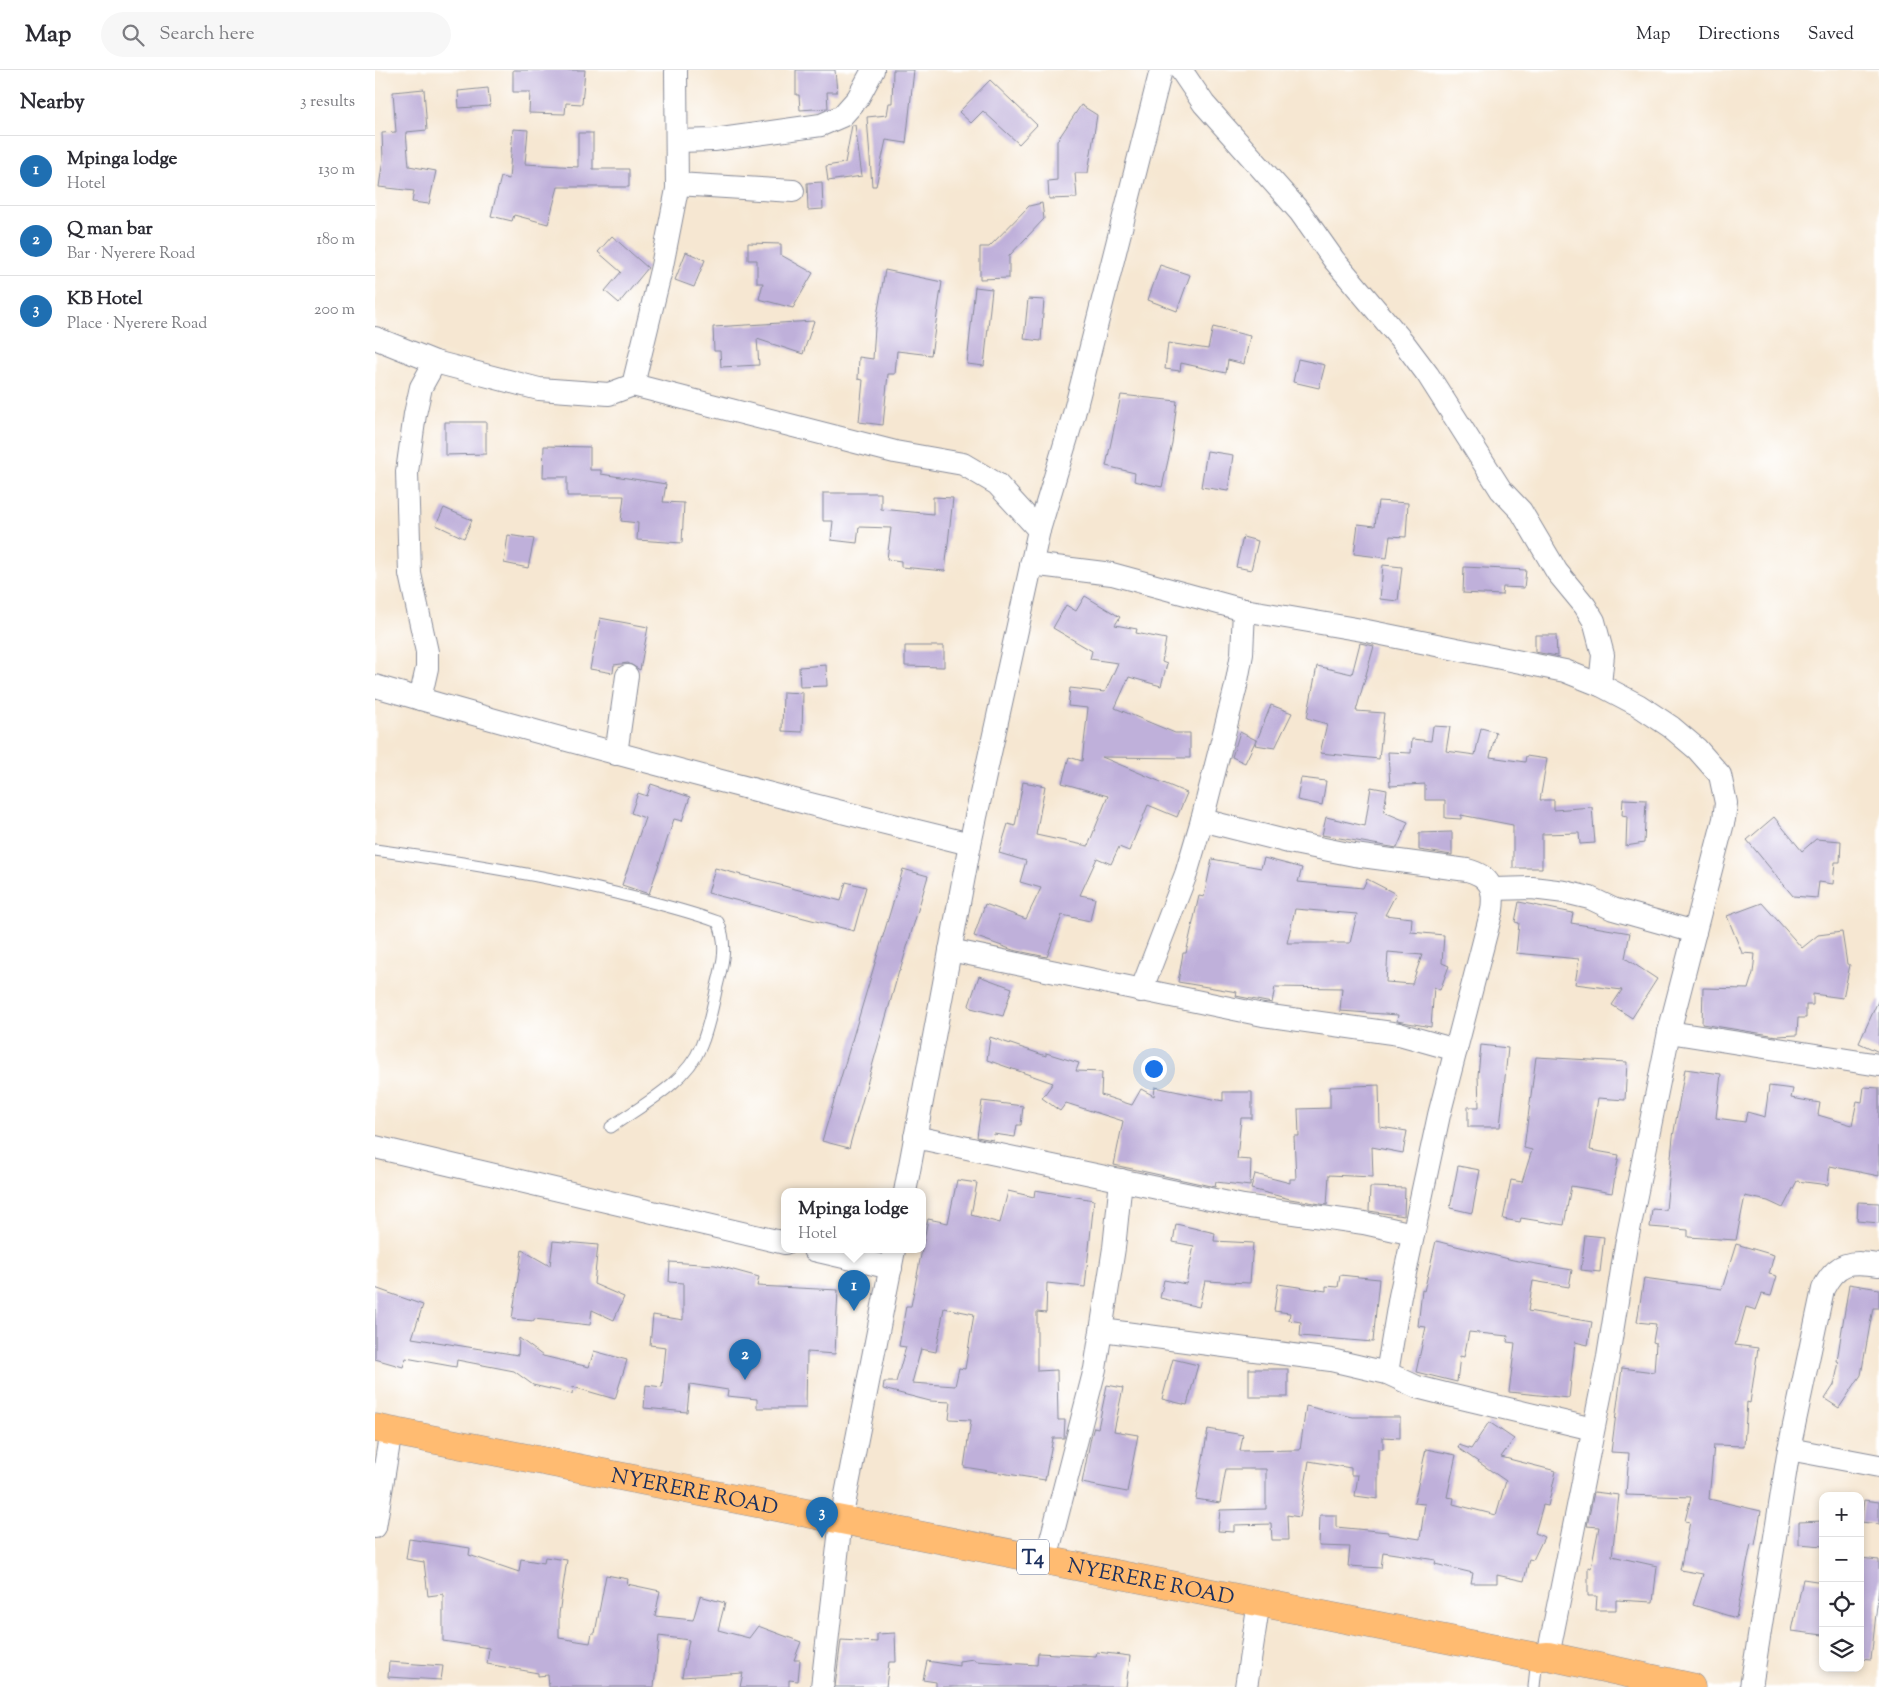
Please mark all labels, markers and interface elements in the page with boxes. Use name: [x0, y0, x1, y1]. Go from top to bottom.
search box: [101, 12, 451, 57]
text: Map: [25, 18, 71, 52]
icon: search: [119, 21, 147, 49]
text: Search here: [159, 21, 255, 48]
text: Map: [1636, 22, 1671, 48]
text: Directions: [1699, 22, 1780, 48]
text: Saved: [1808, 22, 1854, 48]
text: Nearby: [20, 88, 85, 118]
text: 3 results: [300, 91, 355, 114]
text: Mpinga lodge: [67, 146, 177, 173]
text: 1: [33, 159, 39, 182]
text: 130 m: [318, 159, 355, 182]
text: Hotel: [67, 173, 106, 196]
text: Q man bar: [67, 216, 153, 243]
text: 2: [32, 229, 40, 252]
text: 180 m: [316, 229, 355, 252]
text: Bar · Nyerere Road: [67, 243, 195, 266]
text: KB Hotel: [67, 286, 143, 313]
text: 3: [33, 299, 39, 322]
text: 200 m: [314, 299, 355, 322]
text: Place · Nyerere Road: [67, 313, 207, 336]
your location: [1141, 1056, 1167, 1082]
popup: [781, 1188, 926, 1253]
text: Mpinga lodge: [798, 1196, 909, 1223]
text: Hotel: [798, 1223, 837, 1246]
pin: 1: [838, 1270, 870, 1311]
pin: 2: [729, 1339, 761, 1380]
street label: NYERERE ROAD: [608, 1462, 781, 1524]
map controls: [1819, 1492, 1864, 1672]
button: +: [1819, 1492, 1864, 1537]
pin: 3: [806, 1497, 838, 1538]
button: −: [1819, 1537, 1864, 1582]
road number: T4: [1017, 1540, 1049, 1574]
street label: NYERERE ROAD: [1065, 1552, 1237, 1614]
button: locate: [1819, 1582, 1864, 1627]
button: layers: [1819, 1627, 1864, 1672]

